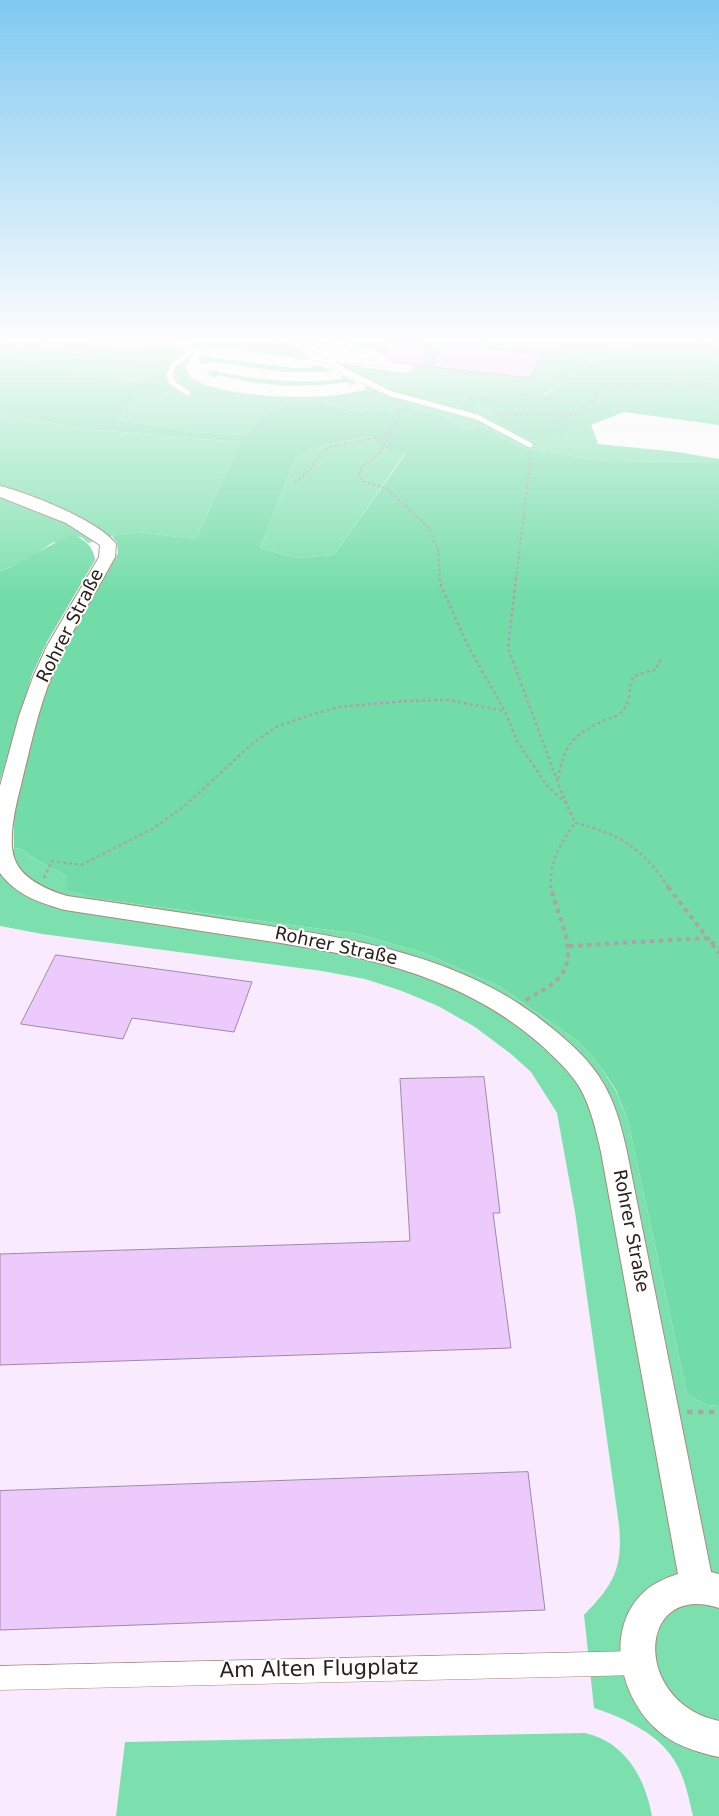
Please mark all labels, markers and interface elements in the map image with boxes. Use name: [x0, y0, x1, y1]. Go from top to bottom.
street label: Rohrer Straße: [33, 566, 109, 686]
street label: Rohrer Straße: [273, 923, 399, 971]
street label: Rohrer Straße: [608, 1168, 652, 1294]
street label: Am Alten Flugplatz: [219, 1656, 419, 1684]

